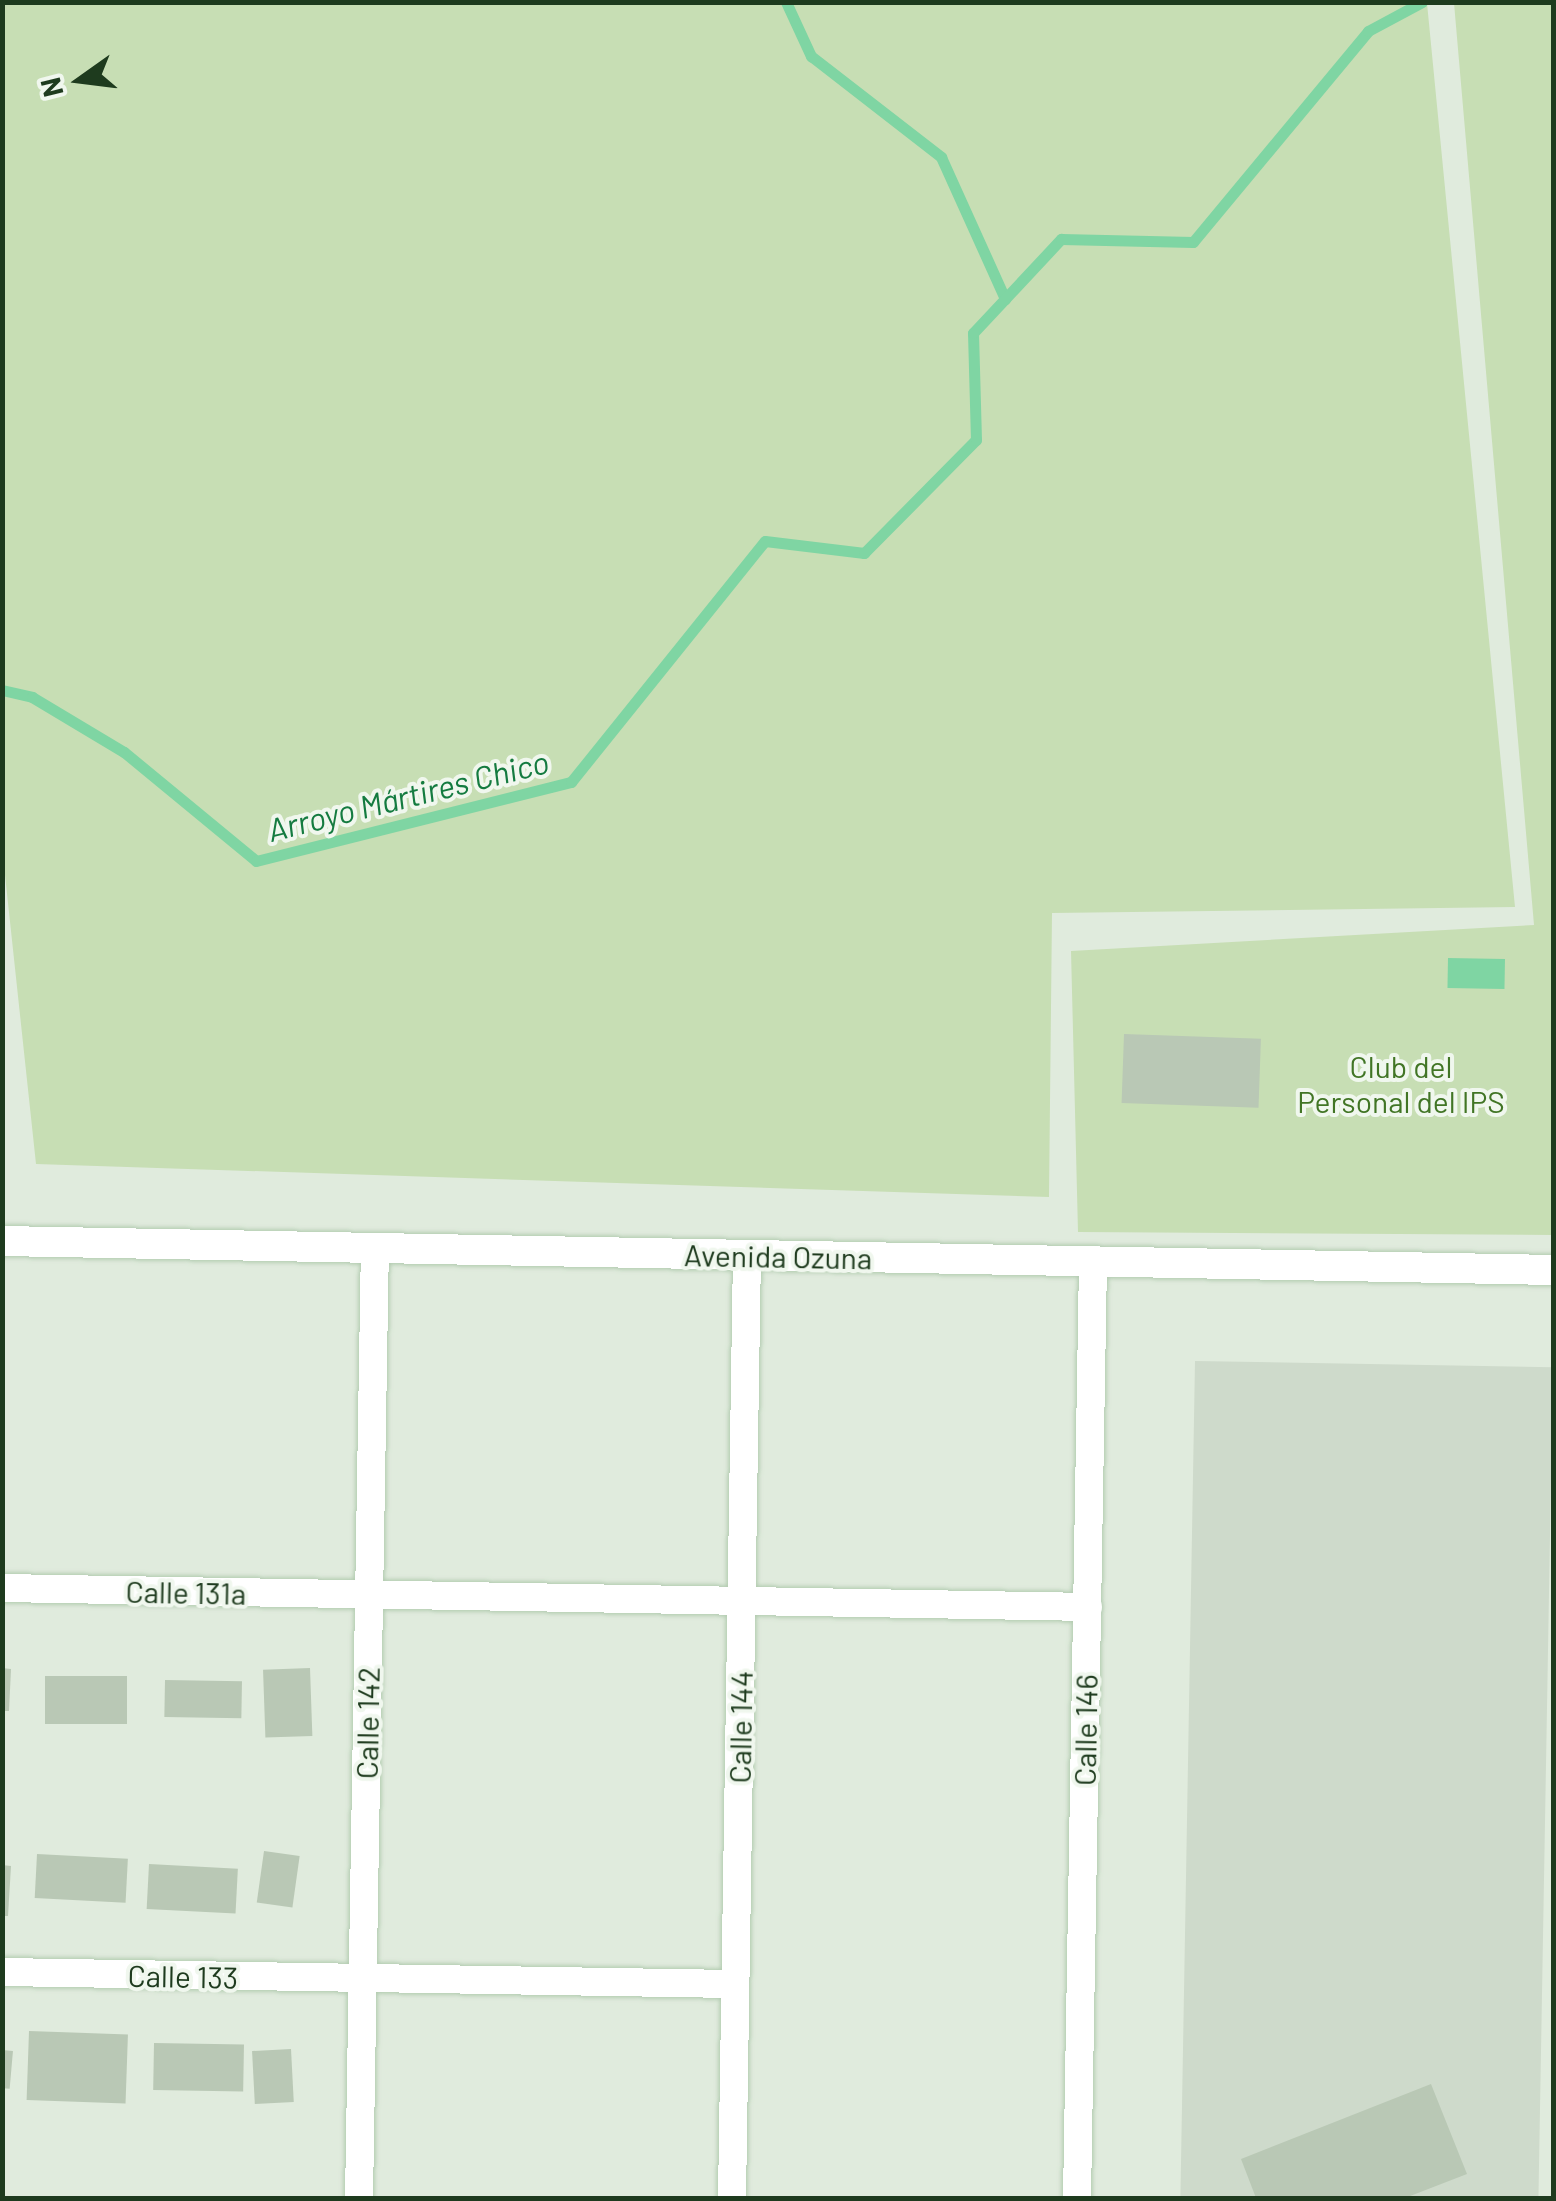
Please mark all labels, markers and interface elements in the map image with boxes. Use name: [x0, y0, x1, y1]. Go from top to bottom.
north arrow: [30, 30, 130, 130]
text: N: [32, 74, 70, 100]
water label: Arroyo Mártires Chico: [263, 741, 553, 849]
park label: Club del Personal del IPS: [1297, 1048, 1505, 1118]
street label: Avenida Ozuna: [684, 1236, 872, 1276]
street label: Calle 131a: [125, 1573, 247, 1611]
street label: Calle 142: [348, 1667, 386, 1779]
street label: Calle 144: [721, 1670, 759, 1784]
street label: Calle 146: [1066, 1674, 1104, 1786]
street label: Calle 133: [127, 1957, 239, 1995]

